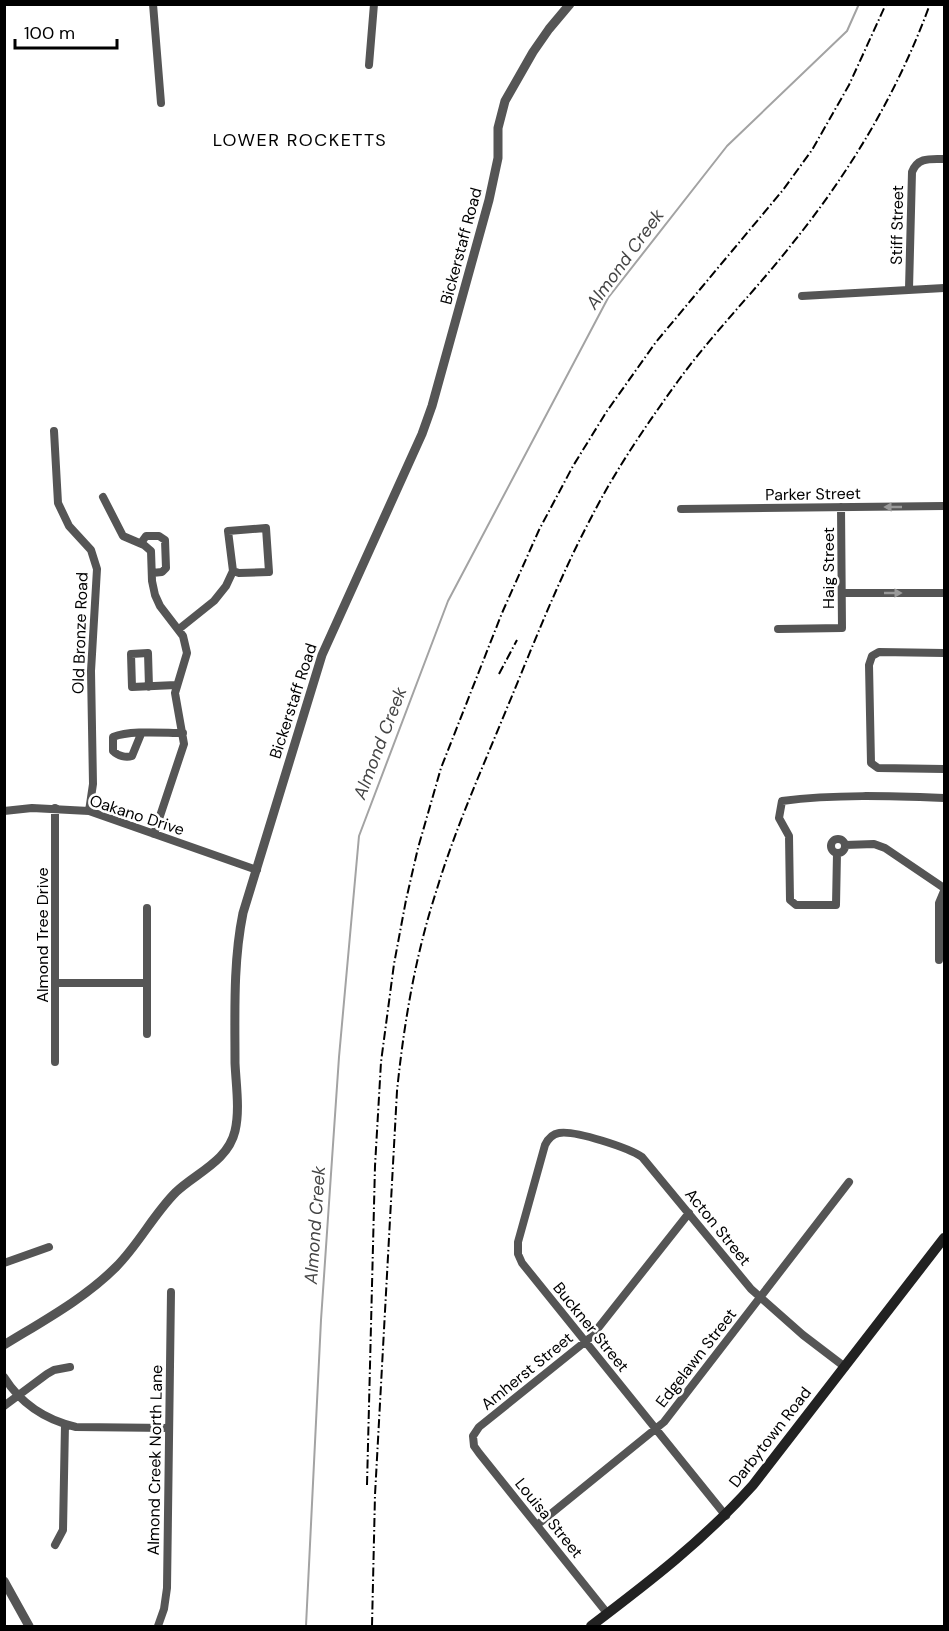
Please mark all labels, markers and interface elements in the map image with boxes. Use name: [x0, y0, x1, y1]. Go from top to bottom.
scale bar: [15, 12, 117, 50]
text: 100 m: [24, 21, 75, 45]
district label: LOWER ROCKETTS: [213, 128, 387, 152]
street label: Bickerstaff Road: [435, 185, 487, 307]
street label: Stiff Street: [886, 185, 908, 265]
water label: Almond Creek: [580, 203, 670, 315]
street label: Parker Street: [765, 483, 861, 505]
one-way arrow: [883, 502, 902, 512]
street label: Haig Street: [818, 527, 839, 609]
street label: Old Bronze Road: [67, 572, 93, 694]
one-way arrow: [884, 588, 903, 598]
street label: Bickerstaff Road: [264, 641, 322, 761]
water label: Almond Creek: [347, 683, 413, 803]
street label: Oakano Drive: [87, 790, 187, 840]
street label: Almond Tree Drive: [32, 867, 53, 1003]
water label: Almond Creek: [299, 1164, 331, 1286]
street label: Acton Street: [680, 1184, 756, 1270]
street label: Buckner Street: [548, 1278, 634, 1376]
street label: Edgelawn Street: [651, 1304, 741, 1412]
street label: Amherst Street: [477, 1327, 577, 1415]
street label: Almond Creek North Lane: [143, 1365, 167, 1555]
street label: Darbytown Road: [724, 1382, 816, 1492]
street label: Louisa Street: [510, 1474, 588, 1562]

